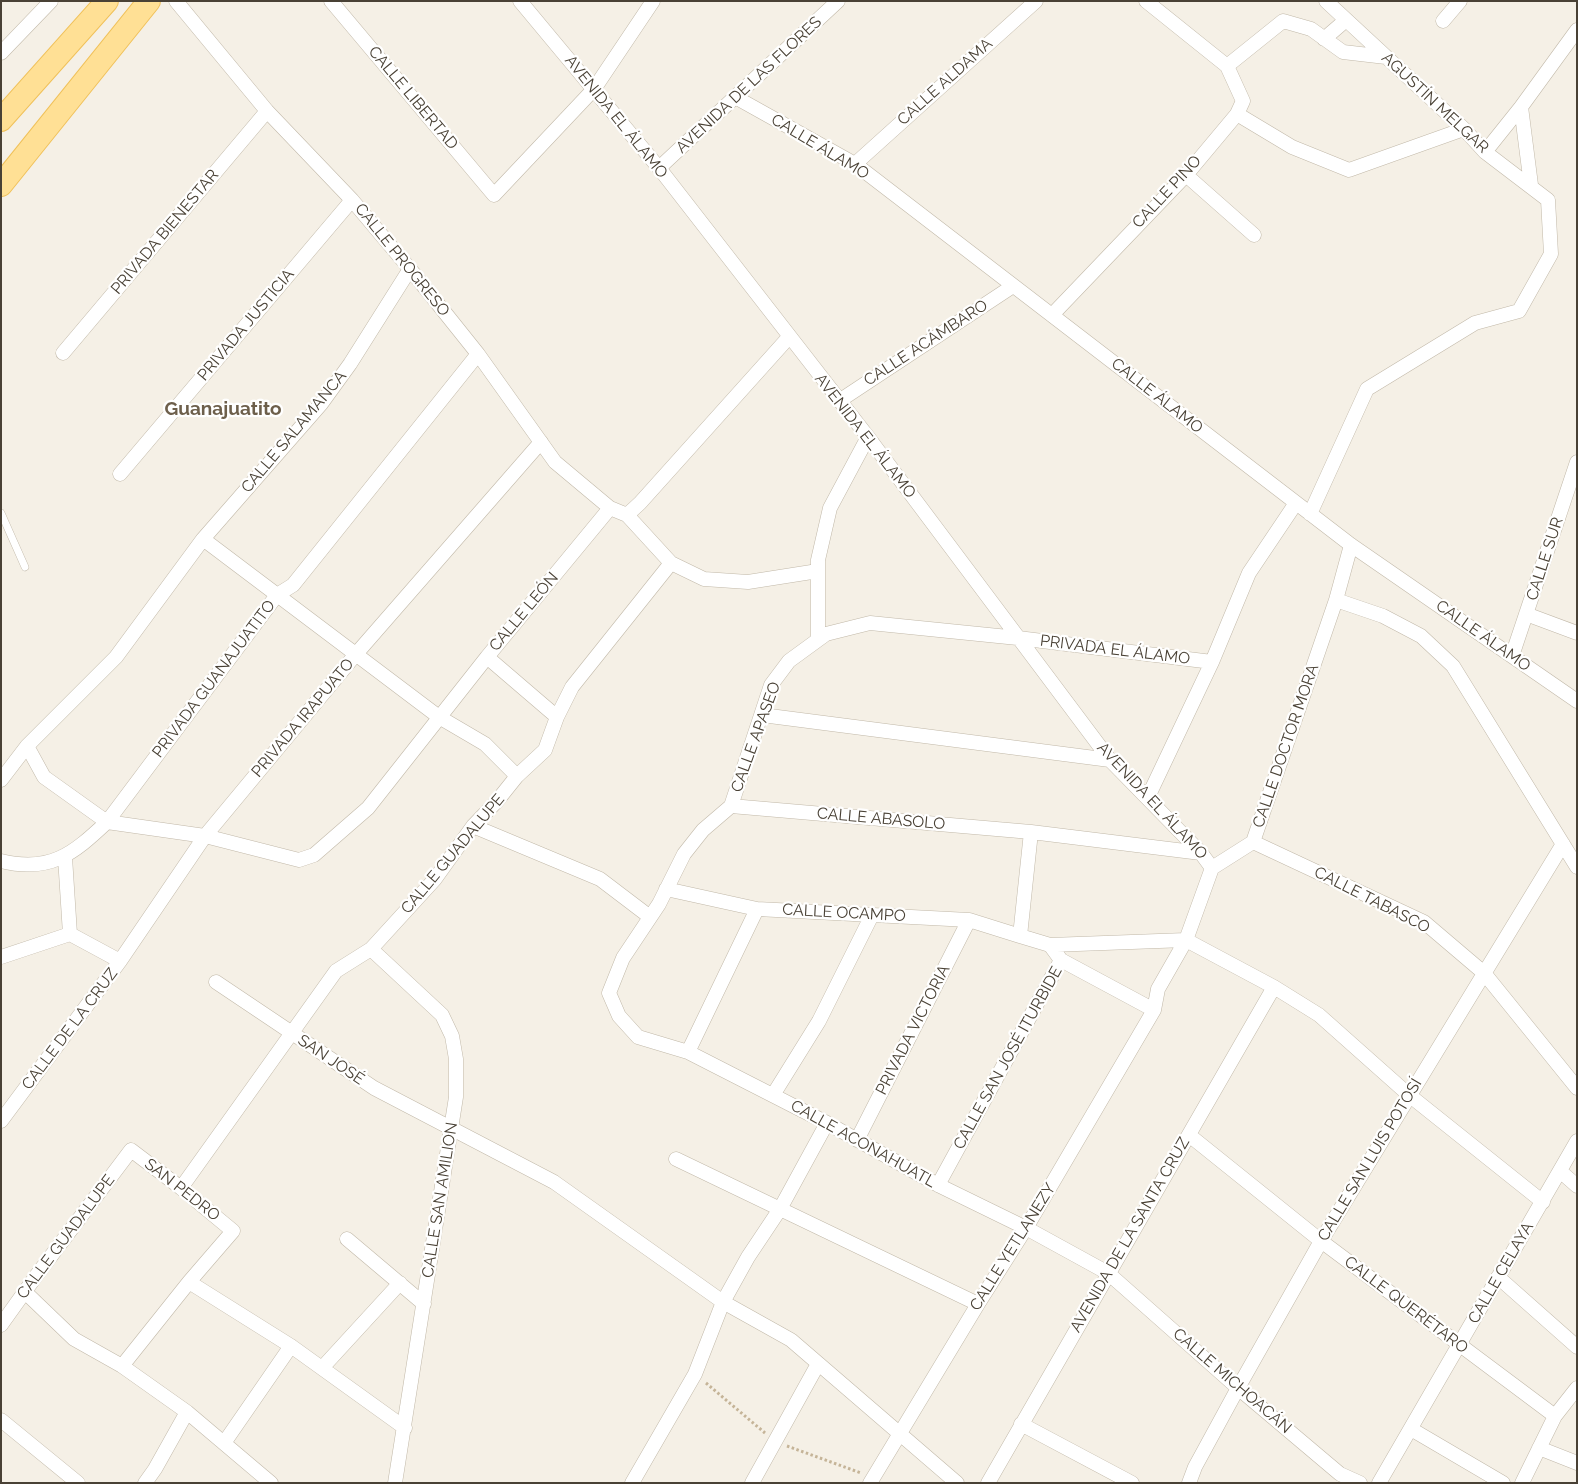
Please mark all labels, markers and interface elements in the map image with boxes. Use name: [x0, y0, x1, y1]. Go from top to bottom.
street label: AVENIDA DE LAS FLORES: [672, 13, 826, 157]
street label: CALLE ALDAMA: [894, 34, 996, 130]
street label: CALLE LIBERTAD: [364, 42, 462, 154]
street label: AGUSTÍN MELGAR: [1378, 49, 1492, 157]
street label: AVENIDA EL ÁLAMO: [560, 52, 672, 182]
street label: CALLE ÁLAMO: [767, 110, 873, 184]
street label: CALLE PINO: [1128, 152, 1206, 232]
street label: PRIVADA BIENESTAR: [107, 166, 223, 298]
street label: CALLE PROGRESO: [351, 200, 453, 320]
street label: PRIVADA JUSTICIA: [194, 265, 298, 385]
street label: CALLE ACÁMBARO: [860, 296, 992, 390]
street label: CALLE ÁLAMO: [1107, 354, 1207, 438]
street label: CALLE SALAMANCA: [237, 367, 351, 497]
street label: AVENIDA EL ÁLAMO: [810, 370, 920, 502]
district label: Guanajuatito: [164, 398, 282, 420]
street label: CALLE SUR: [1523, 515, 1567, 603]
street label: CALLE LEÓN: [485, 569, 563, 655]
street label: PRIVADA GUANAJUATITO: [148, 596, 280, 762]
street label: CALLE ÁLAMO: [1432, 596, 1534, 676]
street label: PRIVADA EL ÁLAMO: [1039, 631, 1191, 669]
street label: PRIVADA IRAPUATO: [248, 655, 358, 781]
street label: CALLE DOCTOR MORA: [1249, 662, 1323, 830]
street label: CALLE APASEO: [727, 679, 785, 795]
street label: AVENIDA EL ÁLAMO: [1093, 739, 1211, 863]
street label: CALLE GUADALUPE: [397, 790, 509, 918]
street label: CALLE ABASOLO: [816, 804, 946, 834]
street label: CALLE TABASCO: [1311, 863, 1433, 937]
street label: CALLE OCAMPO: [782, 900, 906, 926]
street label: PRIVADA VICTORIA: [872, 962, 954, 1098]
street label: CALLE SAN JOSÉ ITURBIDE: [950, 963, 1066, 1153]
street label: CALLE DE LA CRUZ: [18, 964, 122, 1094]
street label: SAN JOSÉ: [294, 1031, 368, 1089]
street label: CALLE SAN LUIS POTOSÍ: [1314, 1075, 1426, 1245]
street label: CALLE ACONAHUATL: [787, 1096, 939, 1192]
street label: CALLE SAN AMILION: [418, 1121, 462, 1279]
street label: AVENIDA DE LA SANTA CRUZ: [1066, 1134, 1194, 1336]
street label: SAN PEDRO: [140, 1155, 224, 1225]
street label: CALLE GUADALUPE: [13, 1171, 119, 1303]
street label: CALLE YETLANEZY: [966, 1180, 1060, 1314]
street label: CALLE CELAYA: [1464, 1219, 1538, 1327]
street label: CALLE QUERÉTARO: [1340, 1252, 1472, 1358]
street label: CALLE MICHOACÁN: [1169, 1324, 1295, 1438]

